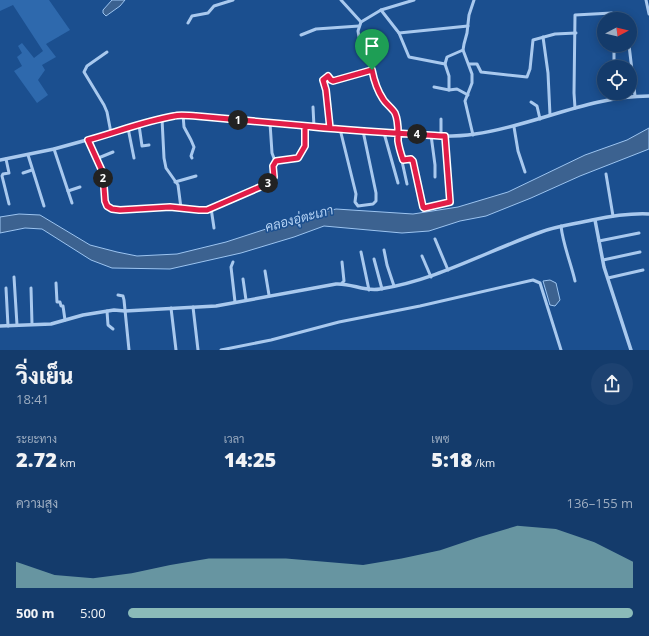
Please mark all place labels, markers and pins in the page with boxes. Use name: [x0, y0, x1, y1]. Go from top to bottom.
pin: [355, 29, 389, 70]
pin: 1: [228, 110, 248, 130]
pin: 4: [407, 124, 427, 144]
pin: 2: [93, 168, 113, 188]
pin: 3: [258, 173, 278, 193]

